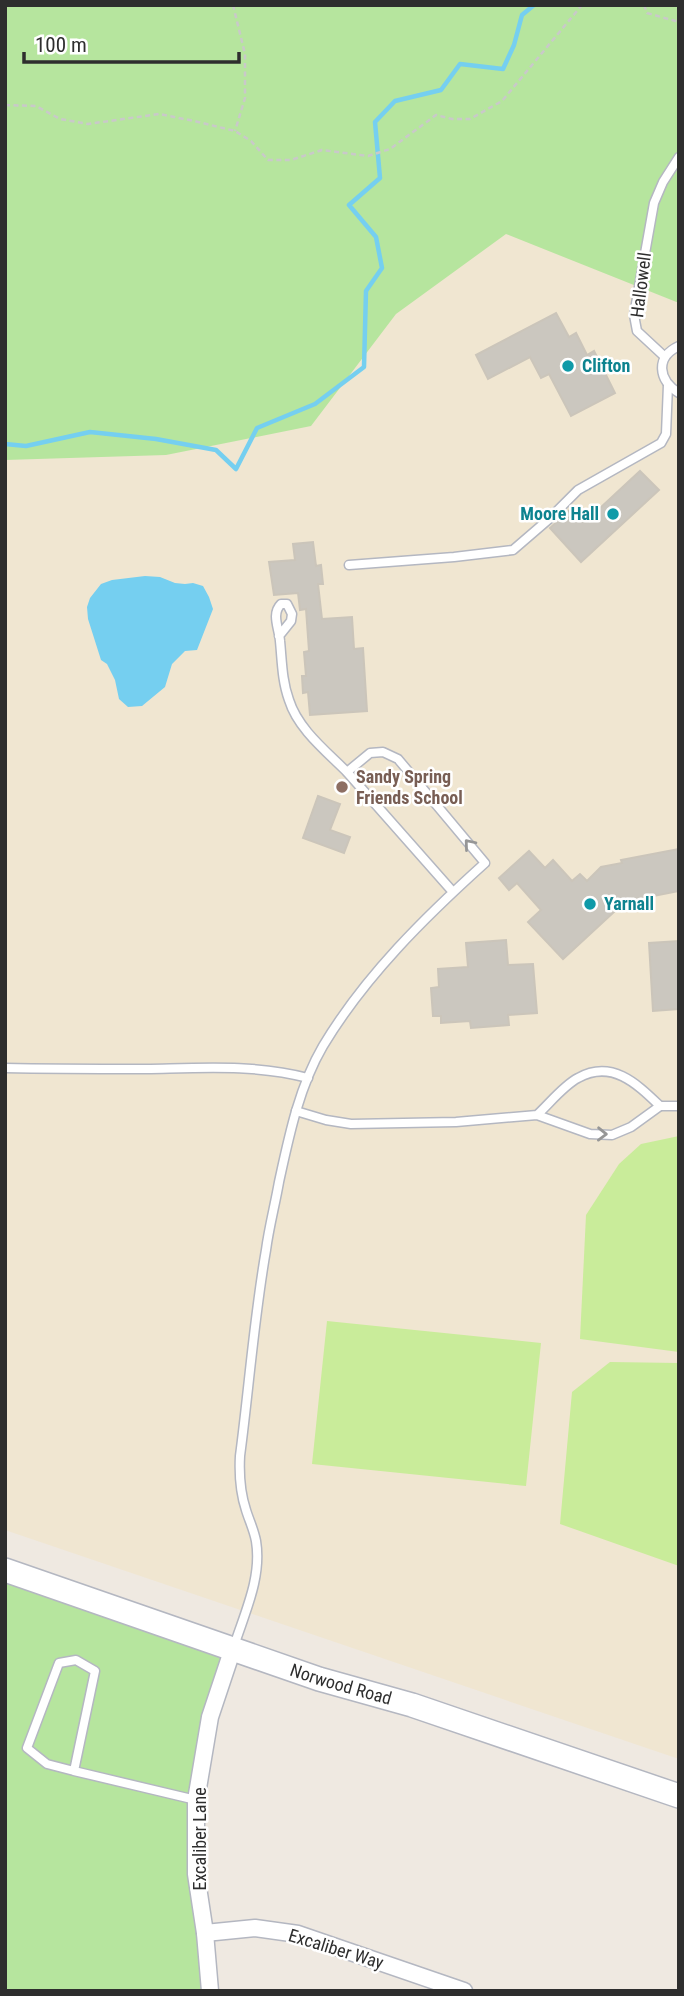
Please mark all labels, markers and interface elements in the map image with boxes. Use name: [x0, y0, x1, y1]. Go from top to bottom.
scale bar: [24, 21, 240, 65]
text: 100 m: [35, 33, 87, 57]
street label: Hallowell: [626, 251, 655, 319]
place label: Clifton: [582, 355, 630, 376]
marker: Clifton: [560, 358, 576, 374]
place label: Moore Hall: [520, 503, 599, 524]
marker: Moore Hall: [605, 506, 621, 522]
place label: Sandy Spring Friends School: [356, 766, 463, 808]
marker: Sandy Spring Friends School: [334, 779, 350, 795]
one-way arrow: [465, 839, 477, 852]
place label: Yarnall: [604, 893, 654, 914]
marker: Yarnall: [582, 896, 598, 912]
one-way arrow: [597, 1126, 608, 1142]
street label: Norwood Road: [288, 1659, 394, 1709]
street label: Excaliber Lane: [189, 1787, 210, 1891]
street label: Excaliber Way: [286, 1924, 387, 1973]

